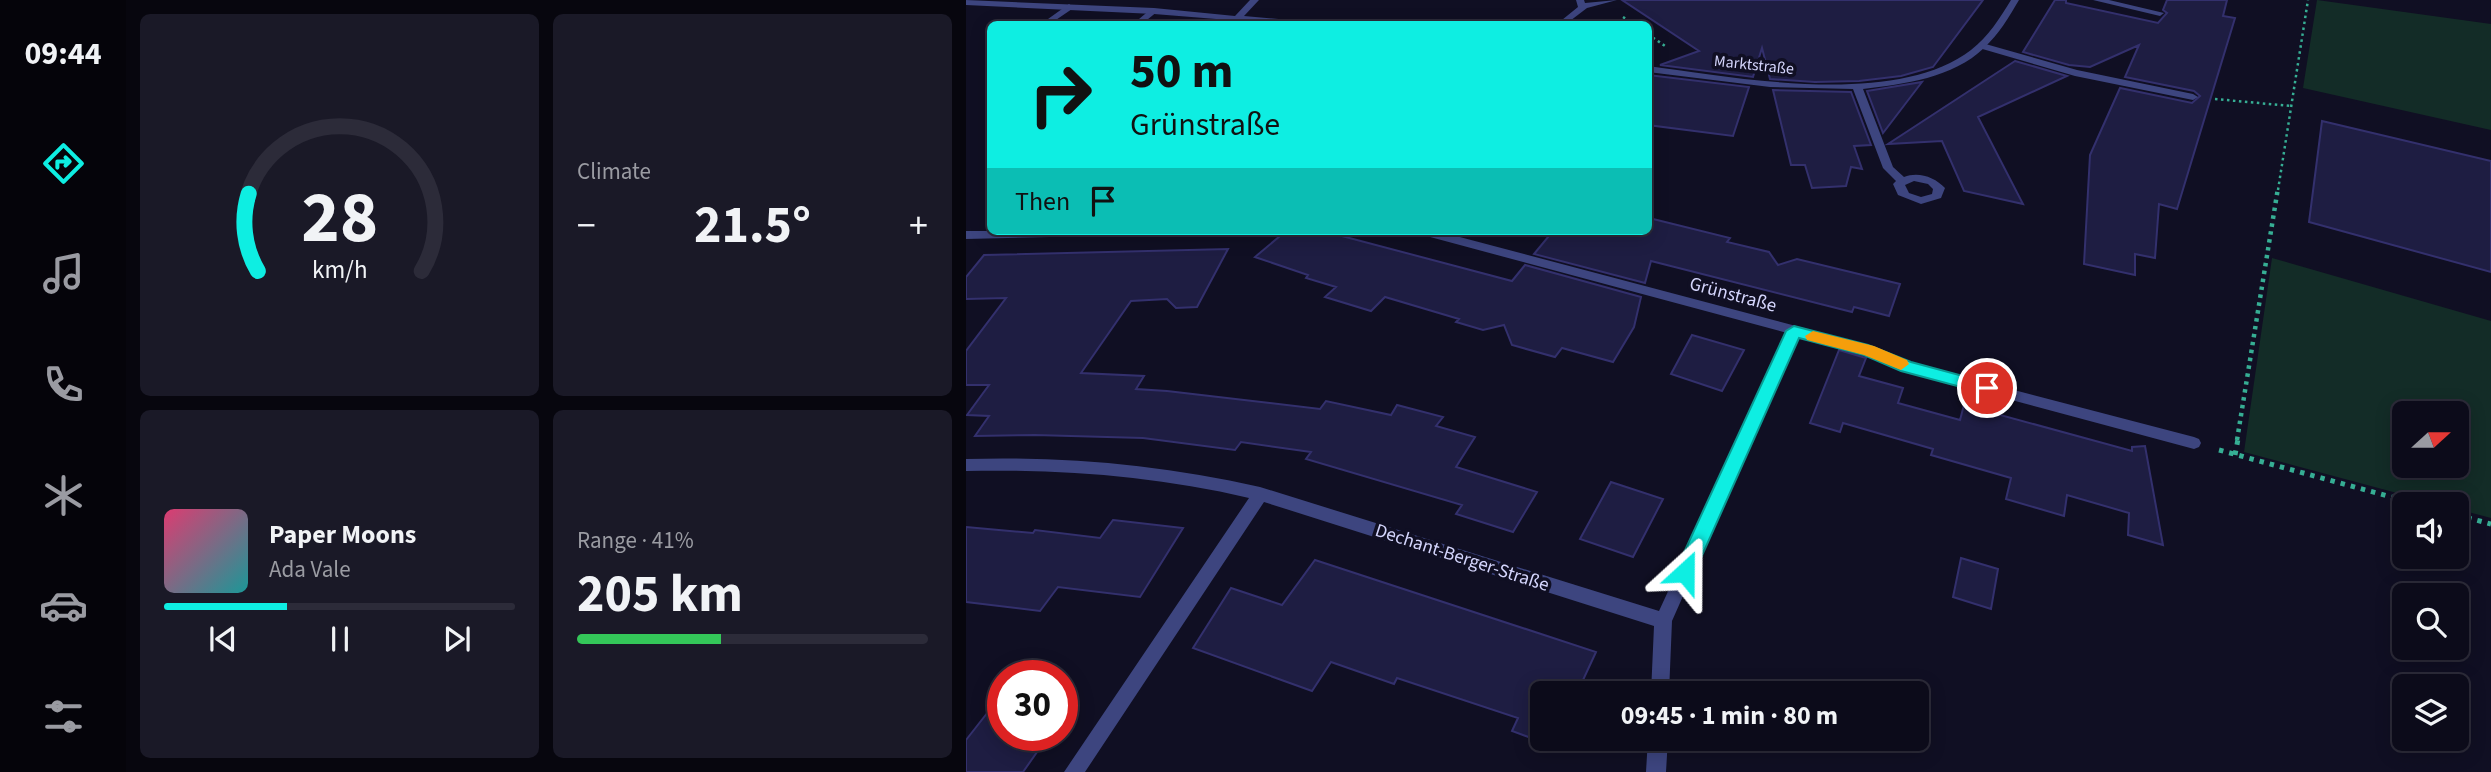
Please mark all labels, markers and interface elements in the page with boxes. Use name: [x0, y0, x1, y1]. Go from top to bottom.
text: 09:44: [24, 31, 102, 77]
text: 50 m: [1130, 37, 1234, 107]
icon: right: [1015, 49, 1106, 140]
street label: Marktstraße: [1713, 50, 1795, 80]
text: Grünstraße: [1130, 102, 1280, 148]
icon: directions: [39, 139, 88, 188]
text: Climate: [577, 155, 651, 188]
text: 28: [301, 166, 378, 270]
icon: arrive: [1084, 182, 1122, 220]
text: Then: [1015, 183, 1070, 220]
text: 21.5°: [694, 189, 811, 263]
text: −: [577, 199, 596, 253]
text: +: [909, 199, 928, 253]
icon: music: [39, 249, 88, 298]
text: km/h: [312, 252, 367, 288]
street label: Grünstraße: [1686, 270, 1780, 320]
pin: [1957, 358, 2017, 418]
icon: phone: [39, 360, 88, 409]
icon: arrive: [1968, 369, 2006, 407]
north arrow: [2392, 401, 2469, 478]
map controls: [2392, 401, 2469, 751]
icon: climate: [39, 471, 88, 520]
button: sound: [2392, 492, 2469, 569]
text: Paper Moons: [269, 516, 416, 553]
street label: Dechant-Berger-Straße: [1371, 517, 1553, 599]
text: Range · 41%: [577, 524, 694, 557]
position arrow: [1648, 535, 1722, 609]
text: Ada Vale: [269, 553, 351, 586]
text: 205 km: [577, 558, 743, 632]
icon: car: [39, 581, 88, 630]
button: search: [2392, 583, 2469, 660]
icon: previous: [204, 620, 242, 658]
icon: pause: [321, 620, 359, 658]
icon: next: [438, 620, 476, 658]
speed limit sign: 30: [987, 660, 1078, 751]
button: layers: [2392, 674, 2469, 751]
icon: filters: [39, 692, 88, 741]
text: 09:45 · 1 min · 80 m: [1621, 697, 1838, 734]

